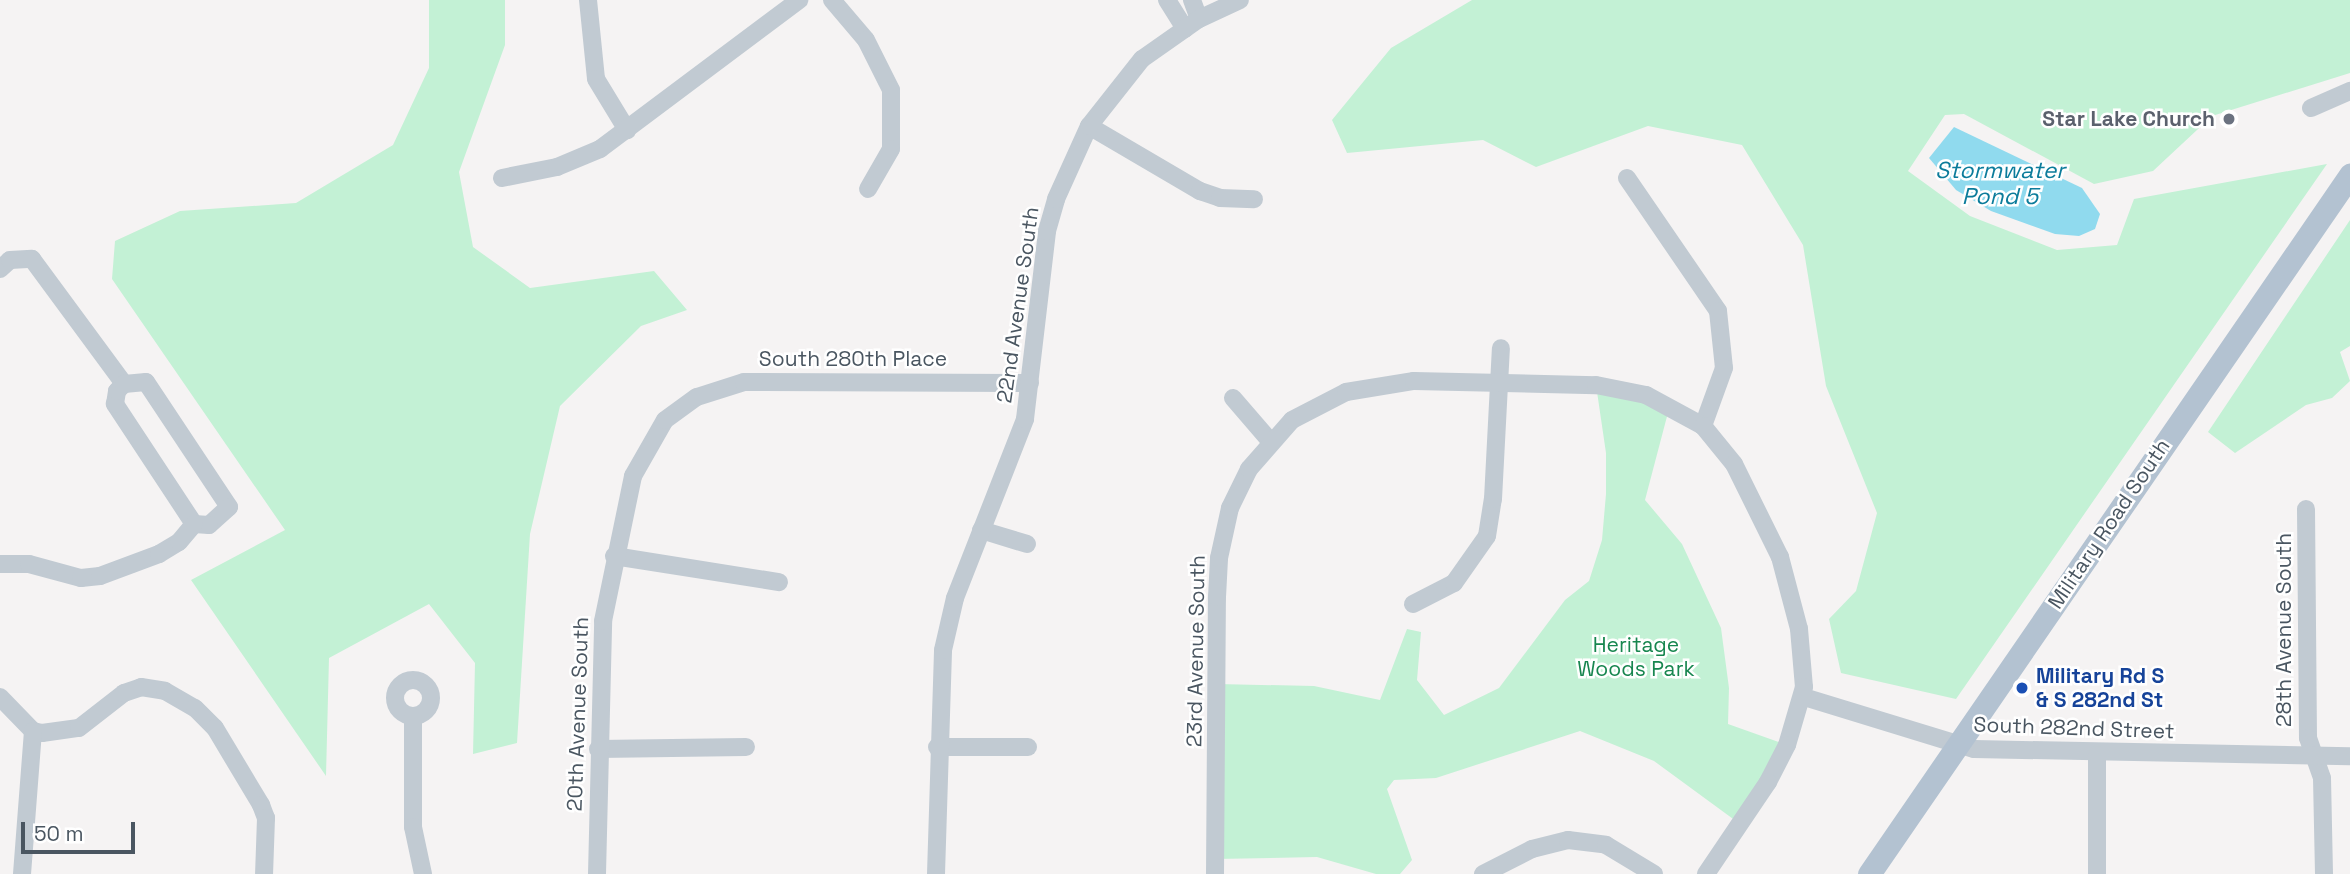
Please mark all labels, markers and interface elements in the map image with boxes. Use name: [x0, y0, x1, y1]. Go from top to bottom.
place label: Star Lake Church: [2042, 106, 2215, 132]
marker: Star Lake Church: [2221, 111, 2237, 127]
water label: Stormwater Pond 5: [1935, 156, 2065, 210]
street label: 22nd Avenue South: [992, 205, 1044, 405]
street label: South 280th Place: [759, 346, 947, 372]
street label: Military Road South: [2043, 434, 2175, 614]
street label: 28th Avenue South: [2271, 533, 2297, 727]
street label: 23rd Avenue South: [1182, 555, 1210, 747]
street label: 20th Avenue South: [562, 616, 594, 812]
park label: Heritage Woods Park: [1577, 632, 1695, 682]
place label: Military Rd S & S 282nd St: [2036, 663, 2164, 713]
marker: Military Rd S & S 282nd St: [2014, 680, 2030, 696]
street label: South 282nd Street: [1973, 712, 2175, 744]
scale bar: [24, 808, 138, 852]
text: 50 m: [34, 820, 84, 847]

